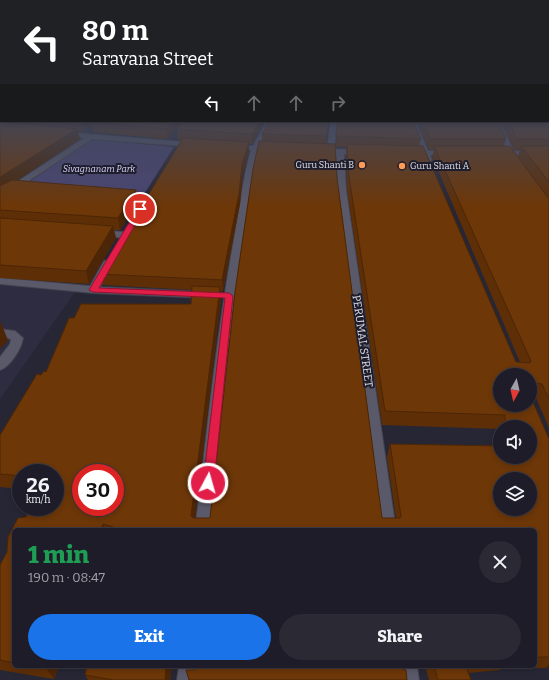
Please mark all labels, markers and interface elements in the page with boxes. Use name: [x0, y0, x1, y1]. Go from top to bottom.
text: 80 m: [82, 14, 148, 47]
icon: left: [16, 16, 68, 68]
text: Saravana Street: [82, 48, 214, 70]
icon: left: [201, 92, 223, 114]
icon: ahead: [243, 92, 265, 114]
icon: ahead: [285, 92, 307, 114]
icon: right: [327, 92, 349, 114]
place label: Guru Shanti B: [295, 160, 354, 170]
marker: Guru Shanti B: [357, 160, 367, 170]
marker: Guru Shanti A: [397, 161, 407, 171]
place label: Guru Shanti A: [410, 161, 470, 171]
park label: Sivagnanam Park: [63, 164, 135, 174]
pin: [123, 192, 157, 226]
icon: arrive: [129, 198, 151, 220]
street label: PERUMAL STREET: [350, 294, 375, 389]
north arrow: [493, 368, 537, 412]
map controls: [493, 368, 537, 516]
button: sound: [493, 420, 537, 464]
position arrow: [187, 462, 229, 504]
speed limit sign: 30: [72, 464, 124, 516]
button: layers: [493, 472, 537, 516]
text: 26: [26, 473, 50, 497]
text: km/h: [26, 494, 50, 506]
text: 1 min: [28, 541, 89, 569]
button: close: [479, 541, 521, 583]
text: 190 m · 08:47: [28, 570, 105, 585]
button: Exit: [28, 614, 271, 660]
button: Share: [279, 614, 521, 660]

